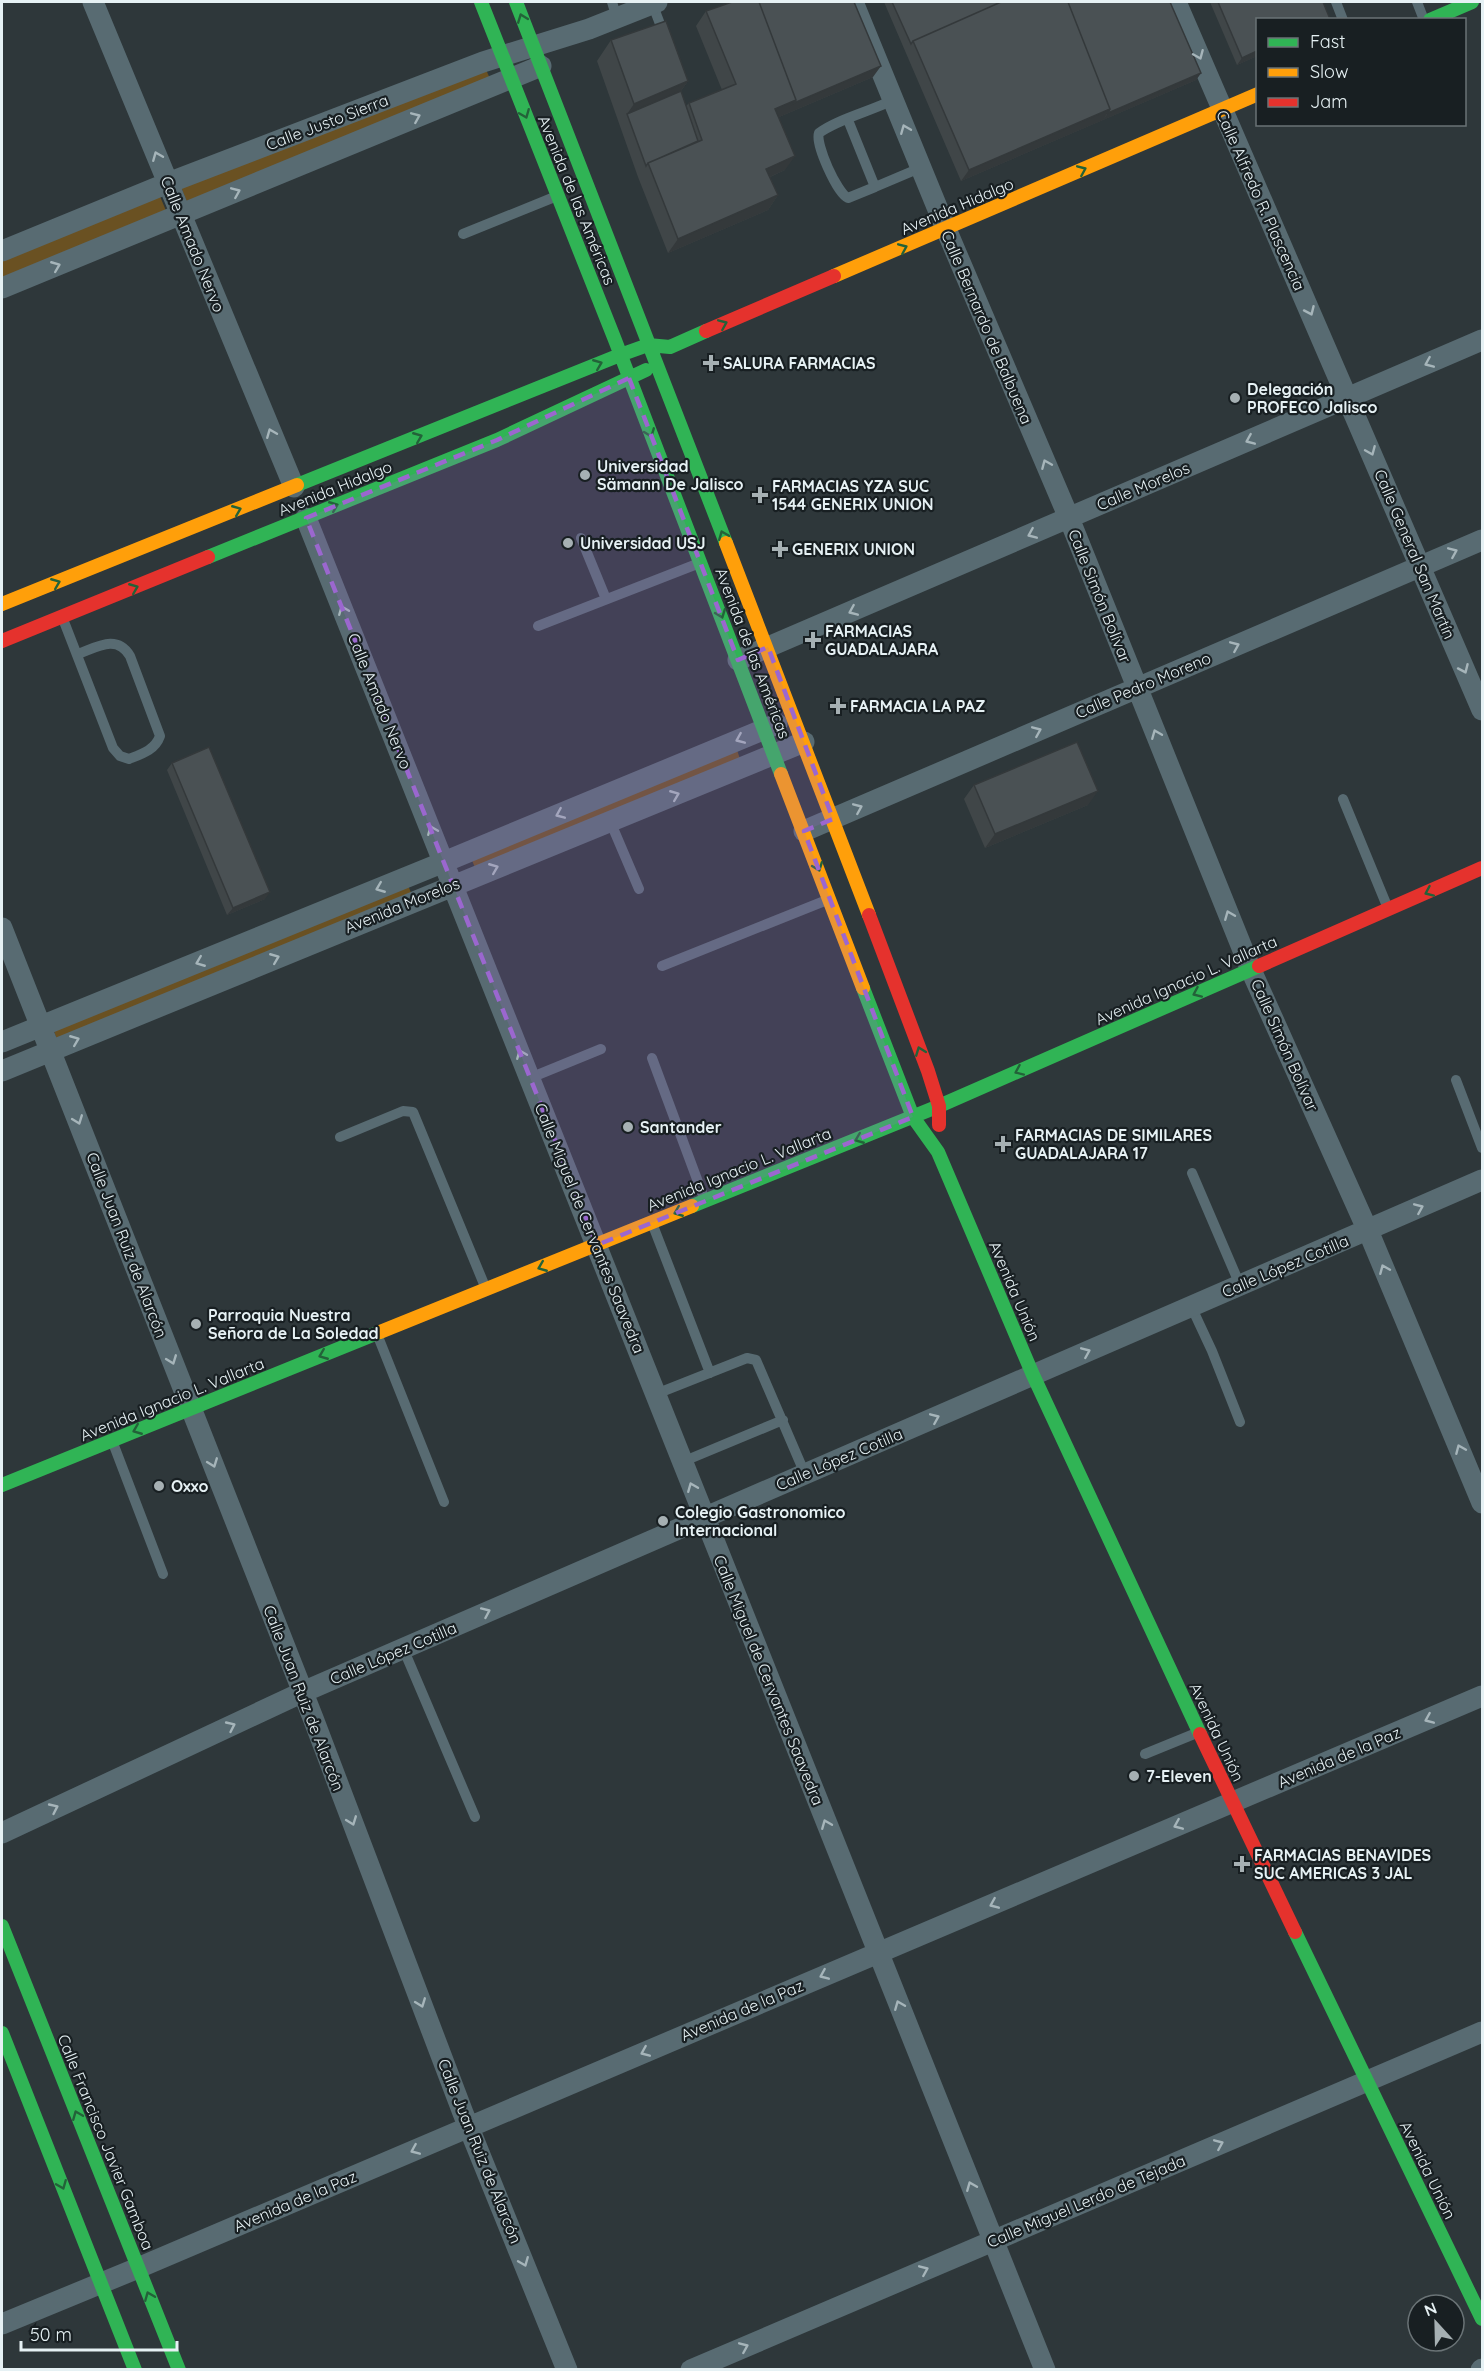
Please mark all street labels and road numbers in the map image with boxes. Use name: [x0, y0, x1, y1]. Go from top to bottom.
street label: Calle Justo Sierra: [263, 90, 391, 154]
street label: Calle Alfredo R. Plascencia: [1212, 107, 1310, 293]
street label: Avenida de las Américas: [534, 112, 620, 288]
street label: Calle Amado Nervo: [157, 173, 229, 315]
street label: Avenida Hidalgo: [897, 173, 1017, 239]
street label: Calle Bernardo de Balbuena: [937, 227, 1037, 427]
street label: Avenida Hidalgo: [275, 456, 395, 520]
street label: Calle Morelos: [1093, 457, 1193, 515]
street label: Calle General San Martín: [1370, 466, 1460, 642]
street label: Calle Simón Bolívar: [1064, 526, 1136, 666]
street label: Avenida de las Américas: [711, 565, 795, 741]
street label: Calle Amado Nervo: [344, 630, 416, 772]
street label: Calle Pedro Moreno: [1072, 647, 1214, 723]
street label: Avenida Morelos: [342, 873, 462, 937]
street label: Avenida Ignacio L. Vallarta: [1092, 931, 1280, 1029]
street label: Calle Simón Bolívar: [1247, 976, 1323, 1114]
street label: Calle Miguel de Cervantes Saavedra: [531, 1100, 649, 1356]
street label: Avenida Ignacio L. Vallarta: [644, 1123, 834, 1215]
street label: Calle Juan Ruiz de Alarcón: [82, 1149, 172, 1341]
street label: Calle López Cotilla: [1219, 1230, 1351, 1302]
street label: Avenida Unión: [985, 1238, 1045, 1344]
street label: Avenida Ignacio L. Vallarta: [77, 1353, 267, 1445]
street label: Calle López Cotilla: [773, 1423, 905, 1495]
street label: Calle Miguel de Cervantes Saavedra: [710, 1552, 828, 1808]
street label: Calle Juan Ruiz de Alarcón: [259, 1602, 349, 1794]
street label: Calle López Cotilla: [327, 1617, 459, 1689]
street label: Avenida Unión: [1185, 1679, 1249, 1785]
street label: Avenida de la Paz: [1275, 1722, 1403, 1792]
street label: Avenida de la Paz: [678, 1975, 806, 2045]
street label: Calle Francisco Javier Gamboa: [53, 2031, 159, 2253]
street label: Calle Juan Ruiz de Alarcón: [434, 2056, 526, 2246]
street label: Avenida Unión: [1396, 2118, 1460, 2222]
street label: Calle Miguel Lerdo de Tejada: [984, 2150, 1188, 2252]
street label: Avenida de la Paz: [231, 2166, 359, 2236]

